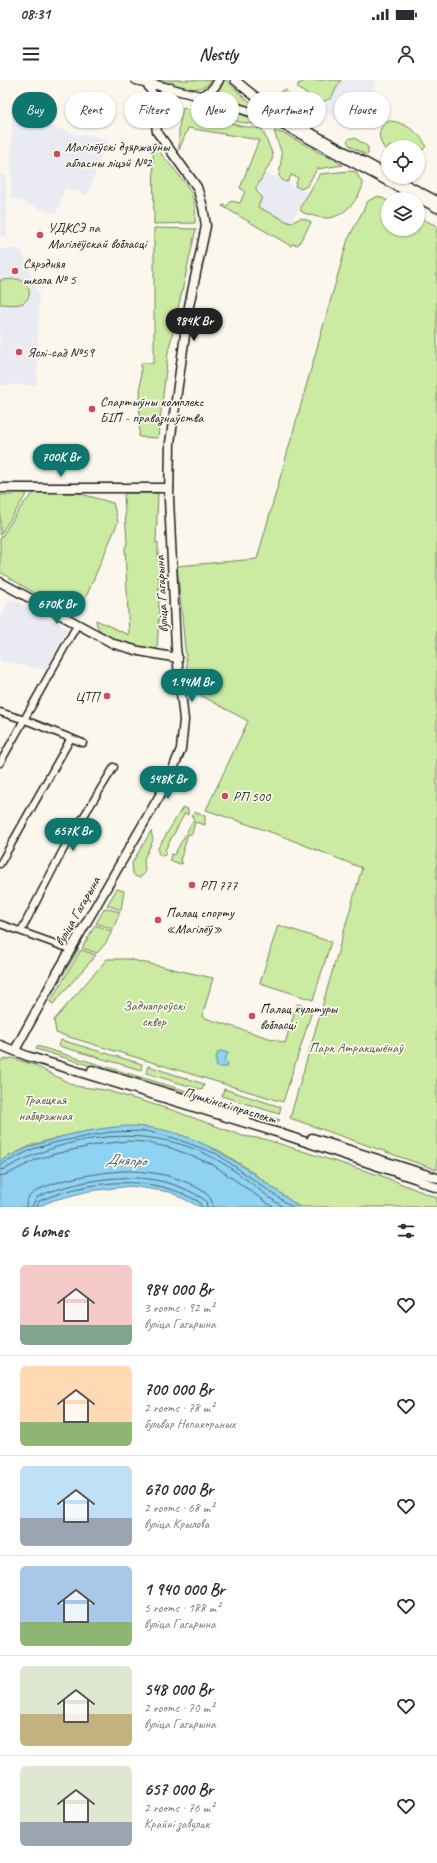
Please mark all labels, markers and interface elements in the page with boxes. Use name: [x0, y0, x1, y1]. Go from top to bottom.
text: 08:31: [20, 5, 50, 24]
icon: menu: [20, 43, 42, 65]
text: Nestly: [199, 43, 238, 65]
icon: person: [395, 43, 417, 65]
chip: Buy: [12, 92, 57, 128]
chip: Rent: [65, 92, 116, 128]
chip: Filters: [124, 92, 183, 128]
chip: New: [191, 92, 239, 128]
chip: Apartment: [247, 92, 326, 128]
chip: House: [334, 92, 390, 128]
place label: Магілёўскі дзяржаўны абласны ліцэй №2: [65, 138, 171, 171]
map controls: [381, 140, 425, 236]
button: locate: [381, 140, 425, 184]
marker: Магілёўскі дзяржаўны абласны ліцэй №2: [52, 149, 62, 159]
button: layers: [381, 192, 425, 236]
place label: УДКСЭ па Магілёўскай вобласці: [48, 219, 149, 252]
marker: УДКСЭ па Магілёўскай вобласці: [35, 230, 45, 240]
place label: Сярэдняя школа № 5: [23, 255, 76, 288]
marker: Сярэдняя школа № 5: [10, 266, 20, 276]
pin: 984K Br: [157, 308, 231, 342]
text: 984K Br: [175, 313, 213, 329]
place label: Яслі-сад №59: [27, 344, 96, 361]
marker: Яслі-сад №59: [14, 347, 24, 357]
place label: Спартыўны комплекс БІП - правазнаўства: [100, 393, 204, 426]
marker: Спартыўны комплекс БІП - правазнаўства: [87, 404, 97, 414]
pin: 700K Br: [24, 444, 98, 478]
text: 700K Br: [42, 449, 80, 465]
street label: вуліца Гагарына: [151, 554, 172, 633]
pin: 670K Br: [20, 591, 94, 625]
text: 670K Br: [38, 596, 76, 612]
pin: 1.94M Br: [151, 669, 233, 703]
text: 1.94M Br: [170, 674, 214, 690]
place label: ЦТП: [75, 688, 101, 705]
marker: ЦТП: [102, 691, 112, 701]
pin: 548K Br: [131, 766, 205, 800]
text: 548K Br: [149, 771, 187, 787]
place label: РП 500: [233, 788, 272, 805]
marker: РП 500: [220, 791, 230, 801]
pin: 657K Br: [36, 818, 110, 852]
text: 657K Br: [54, 823, 92, 839]
street label: вуліца Гагарына: [51, 873, 105, 949]
place label: РП 777: [200, 877, 238, 894]
marker: РП 777: [187, 880, 197, 890]
place label: Палац спорту «Магілёў»: [166, 904, 235, 937]
marker: Палац спорту «Магілёў»: [153, 915, 163, 925]
park label: Задняпроўскі сквер: [123, 997, 187, 1030]
place label: Палац культуры вобласці: [260, 1000, 339, 1033]
marker: Палац культуры вобласці: [247, 1011, 257, 1021]
park label: Парк Атракцыёнаў: [309, 1039, 404, 1056]
street label: Пушкінскі праспект: [181, 1083, 279, 1128]
park label: Траецкая набярэжная: [18, 1091, 73, 1124]
water label: Дняпро: [105, 1150, 149, 1171]
icon: filters: [395, 1220, 417, 1242]
text: 6 homes: [20, 1221, 68, 1242]
text: 984 000 Br: [144, 1279, 213, 1300]
icon: home: [52, 1281, 100, 1329]
icon: heart: [395, 1294, 417, 1316]
text: 3 rooms · 92 m²: [144, 1300, 214, 1316]
text: вуліца Гагарына: [144, 1316, 216, 1332]
text: 700 000 Br: [144, 1379, 213, 1400]
icon: home: [52, 1382, 100, 1430]
icon: heart: [395, 1395, 417, 1417]
text: 2 rooms · 78 m²: [144, 1400, 214, 1416]
text: бульвар Непакораных: [144, 1416, 236, 1432]
text: 670 000 Br: [144, 1479, 213, 1500]
icon: home: [52, 1482, 100, 1530]
icon: heart: [395, 1495, 417, 1517]
text: 2 rooms · 68 m²: [144, 1500, 214, 1516]
text: вуліца Крылова: [144, 1516, 209, 1532]
text: 1 940 000 Br: [144, 1579, 225, 1600]
icon: home: [52, 1582, 100, 1630]
icon: heart: [395, 1595, 417, 1617]
text: 5 rooms · 188 m²: [144, 1600, 220, 1616]
text: вуліца Гагарына: [144, 1616, 216, 1632]
text: 548 000 Br: [144, 1679, 213, 1700]
icon: home: [52, 1682, 100, 1730]
icon: heart: [395, 1695, 417, 1717]
text: 2 rooms · 70 m²: [144, 1700, 214, 1716]
text: вуліца Гагарына: [144, 1716, 216, 1732]
text: 657 000 Br: [144, 1779, 213, 1800]
icon: home: [52, 1782, 100, 1830]
icon: heart: [395, 1795, 417, 1817]
text: 2 rooms · 76 m²: [144, 1800, 214, 1816]
text: Крайні завулак: [144, 1816, 209, 1832]

